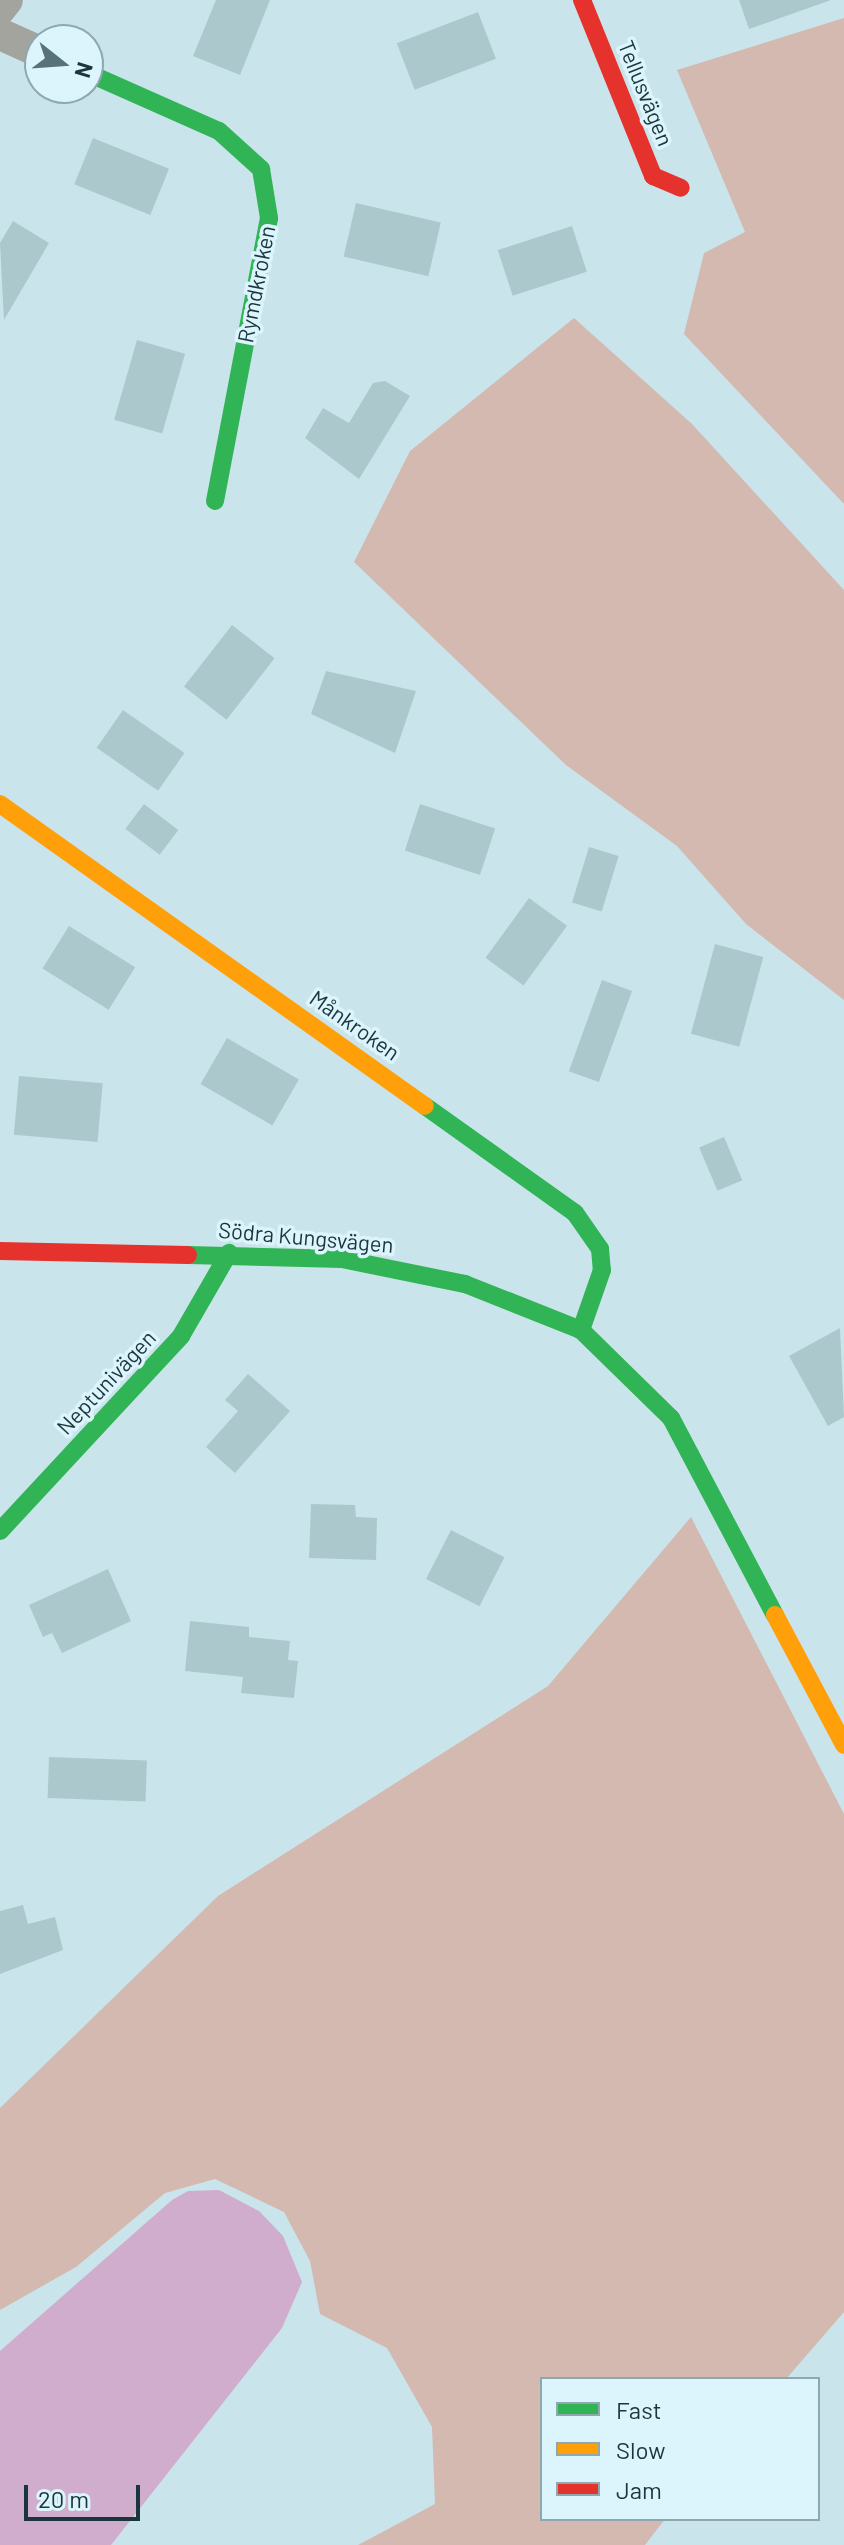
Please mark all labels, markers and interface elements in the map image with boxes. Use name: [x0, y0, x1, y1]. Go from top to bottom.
north arrow: [24, 24, 104, 104]
street label: Tellusvägen: [613, 36, 679, 150]
text: N: [70, 60, 100, 81]
street label: Rymdkroken: [232, 223, 280, 345]
street label: Månkroken: [305, 984, 405, 1066]
street label: Södra Kungsvägen: [217, 1216, 395, 1258]
street label: Neptunivägen: [51, 1324, 161, 1440]
legend: [540, 2377, 820, 2521]
text: Fast: [616, 2395, 661, 2424]
text: Slow: [616, 2435, 665, 2464]
scale bar: [28, 2469, 144, 2519]
text: Jam: [616, 2475, 662, 2504]
text: 20 m: [38, 2484, 89, 2513]

